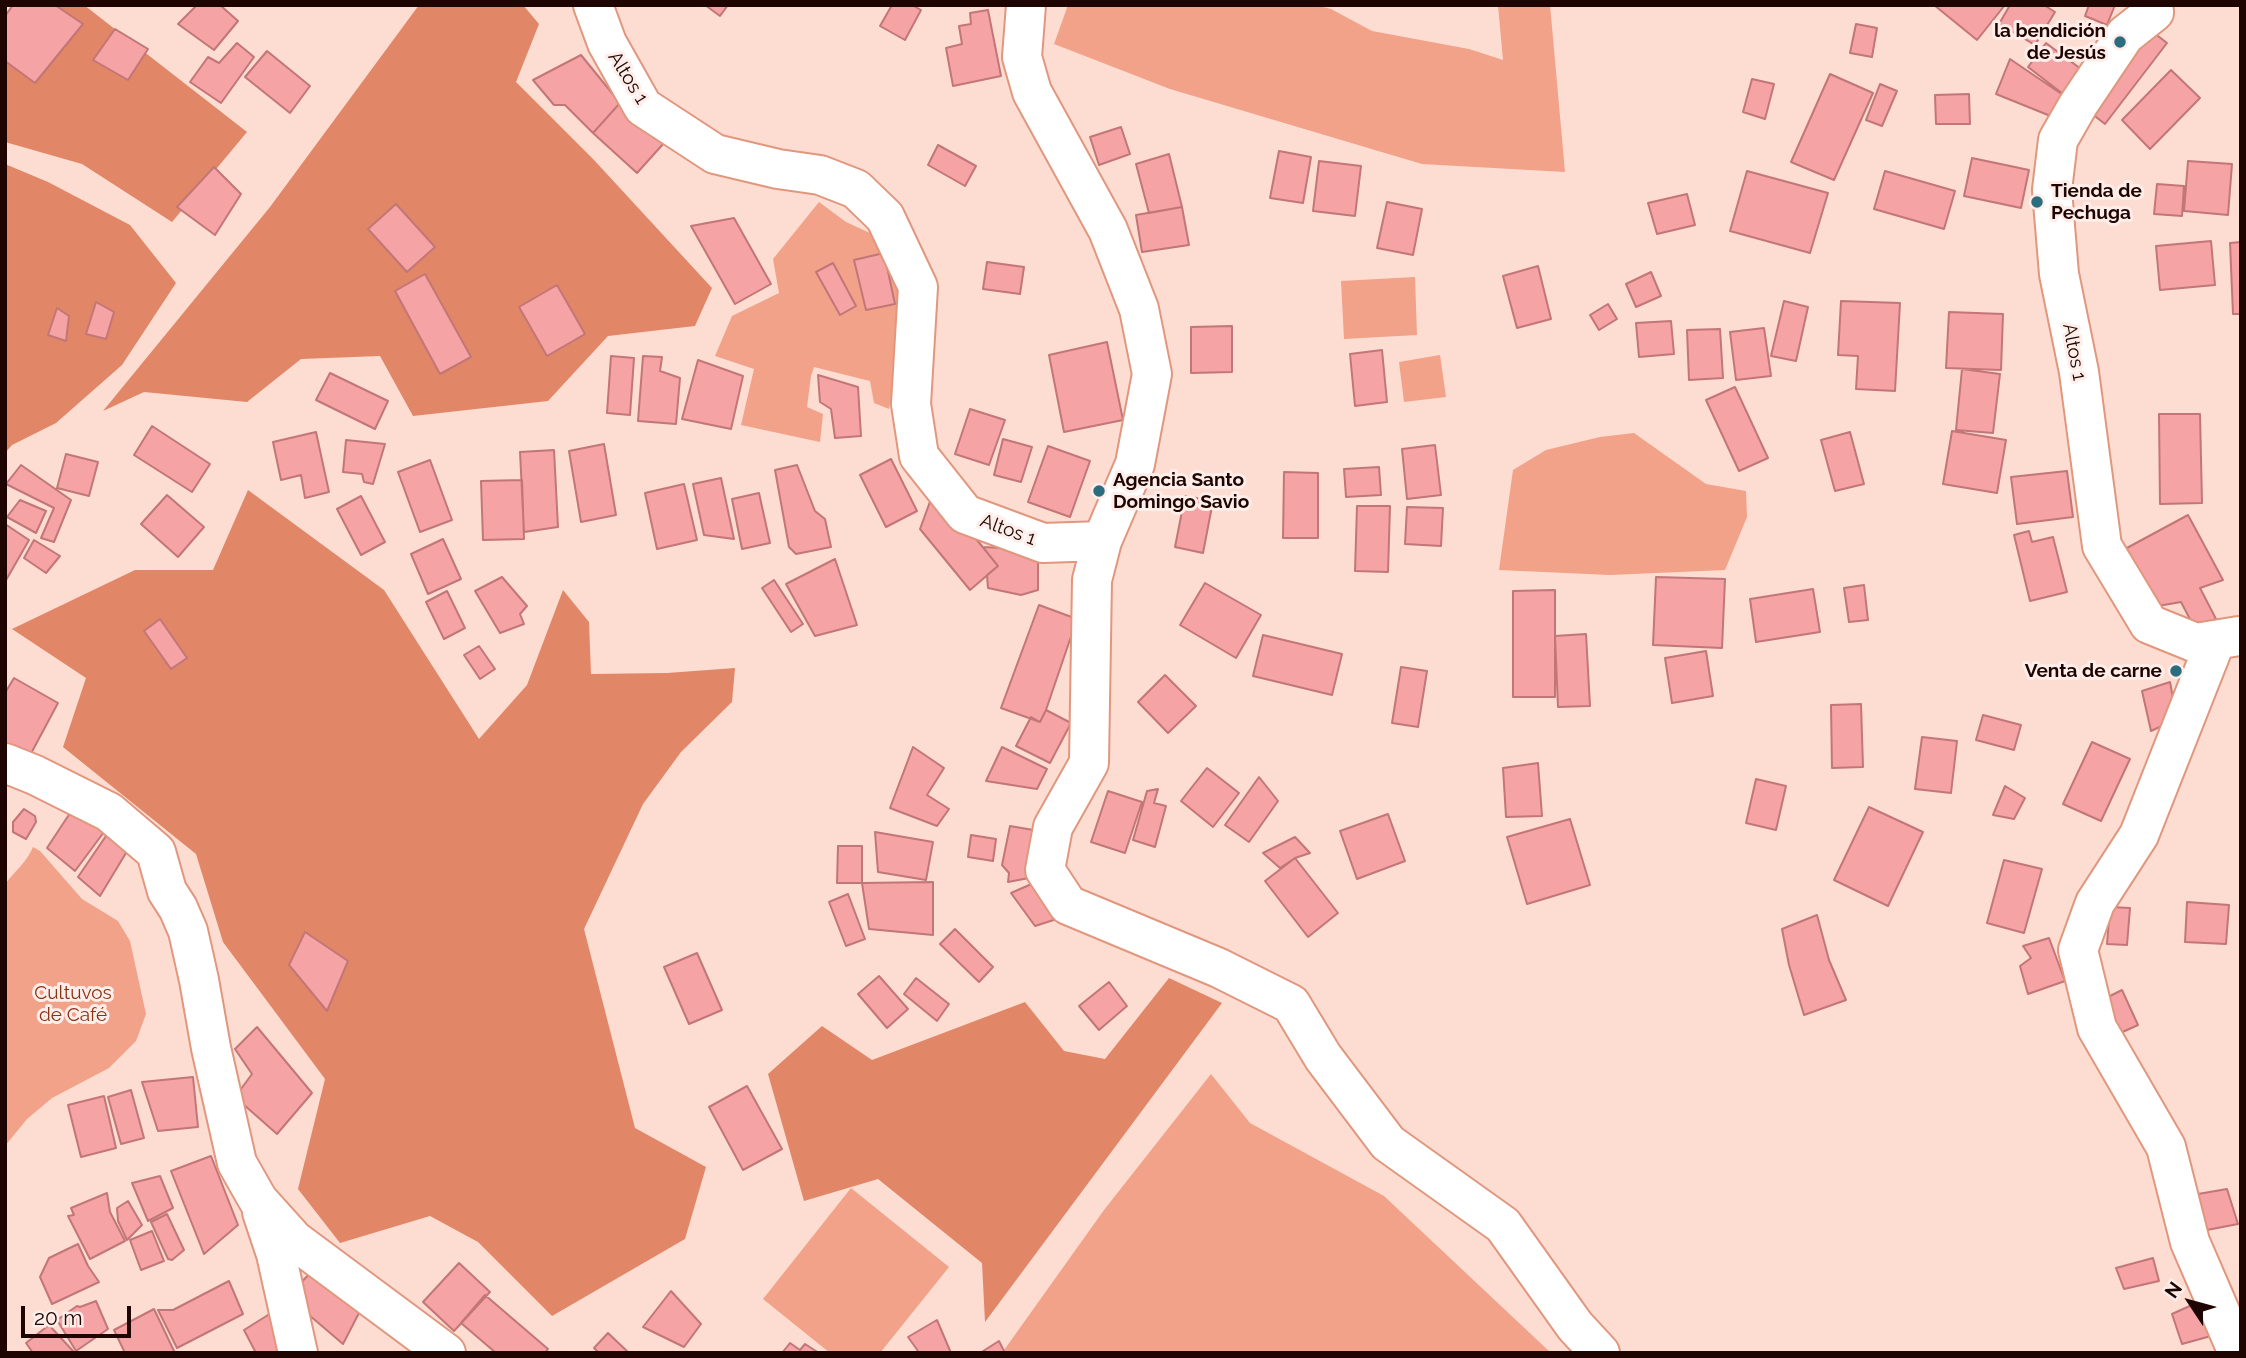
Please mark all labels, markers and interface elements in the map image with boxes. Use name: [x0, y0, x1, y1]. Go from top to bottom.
place label: la bendición de Jesús: [1994, 20, 2106, 64]
marker: la bendición de Jesús: [2112, 34, 2128, 50]
street label: Altos 1: [603, 48, 653, 108]
place label: Tienda de Pechuga: [2051, 180, 2142, 224]
marker: Tienda de Pechuga: [2029, 194, 2045, 210]
street label: Altos 1: [2057, 322, 2091, 382]
place label: Agencia Santo Domingo Savio: [1113, 469, 1249, 513]
marker: Agencia Santo Domingo Savio: [1091, 483, 1107, 499]
street label: Altos 1: [977, 509, 1039, 551]
place label: Venta de carne: [2025, 660, 2162, 682]
marker: Venta de carne: [2168, 663, 2184, 679]
park label: Cultuvos de Café: [34, 982, 112, 1026]
north arrow: [2155, 1267, 2225, 1337]
text: N: [2160, 1277, 2186, 1302]
scale bar: [24, 1292, 135, 1336]
text: 20 m: [34, 1305, 82, 1330]

